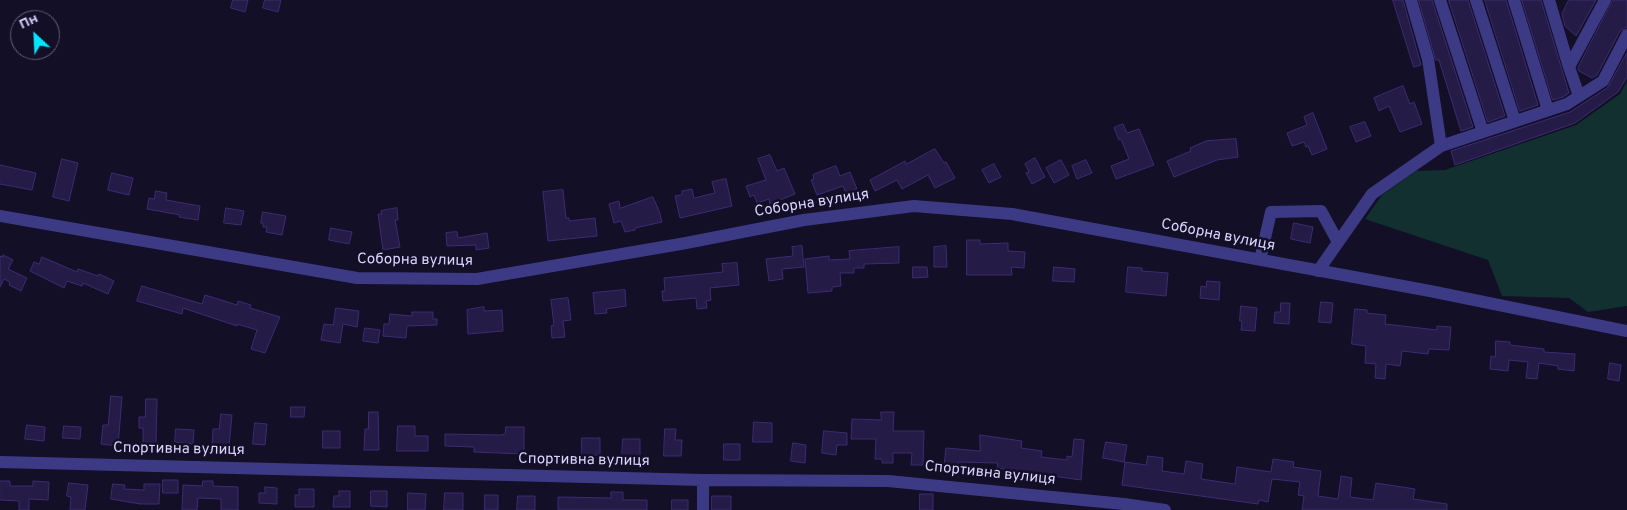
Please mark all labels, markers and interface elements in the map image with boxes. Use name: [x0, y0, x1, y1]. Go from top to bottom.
north arrow: [10, 10, 60, 60]
text: Пн: [17, 10, 41, 34]
street label: Соборна вулиця: [753, 186, 871, 222]
street label: Соборна вулиця: [1159, 216, 1277, 256]
street label: Соборна вулиця: [357, 251, 473, 271]
street label: Спортивна вулиця: [113, 440, 245, 460]
street label: Спортивна вулиця: [518, 451, 650, 471]
street label: Спортивна вулиця: [924, 458, 1056, 490]

